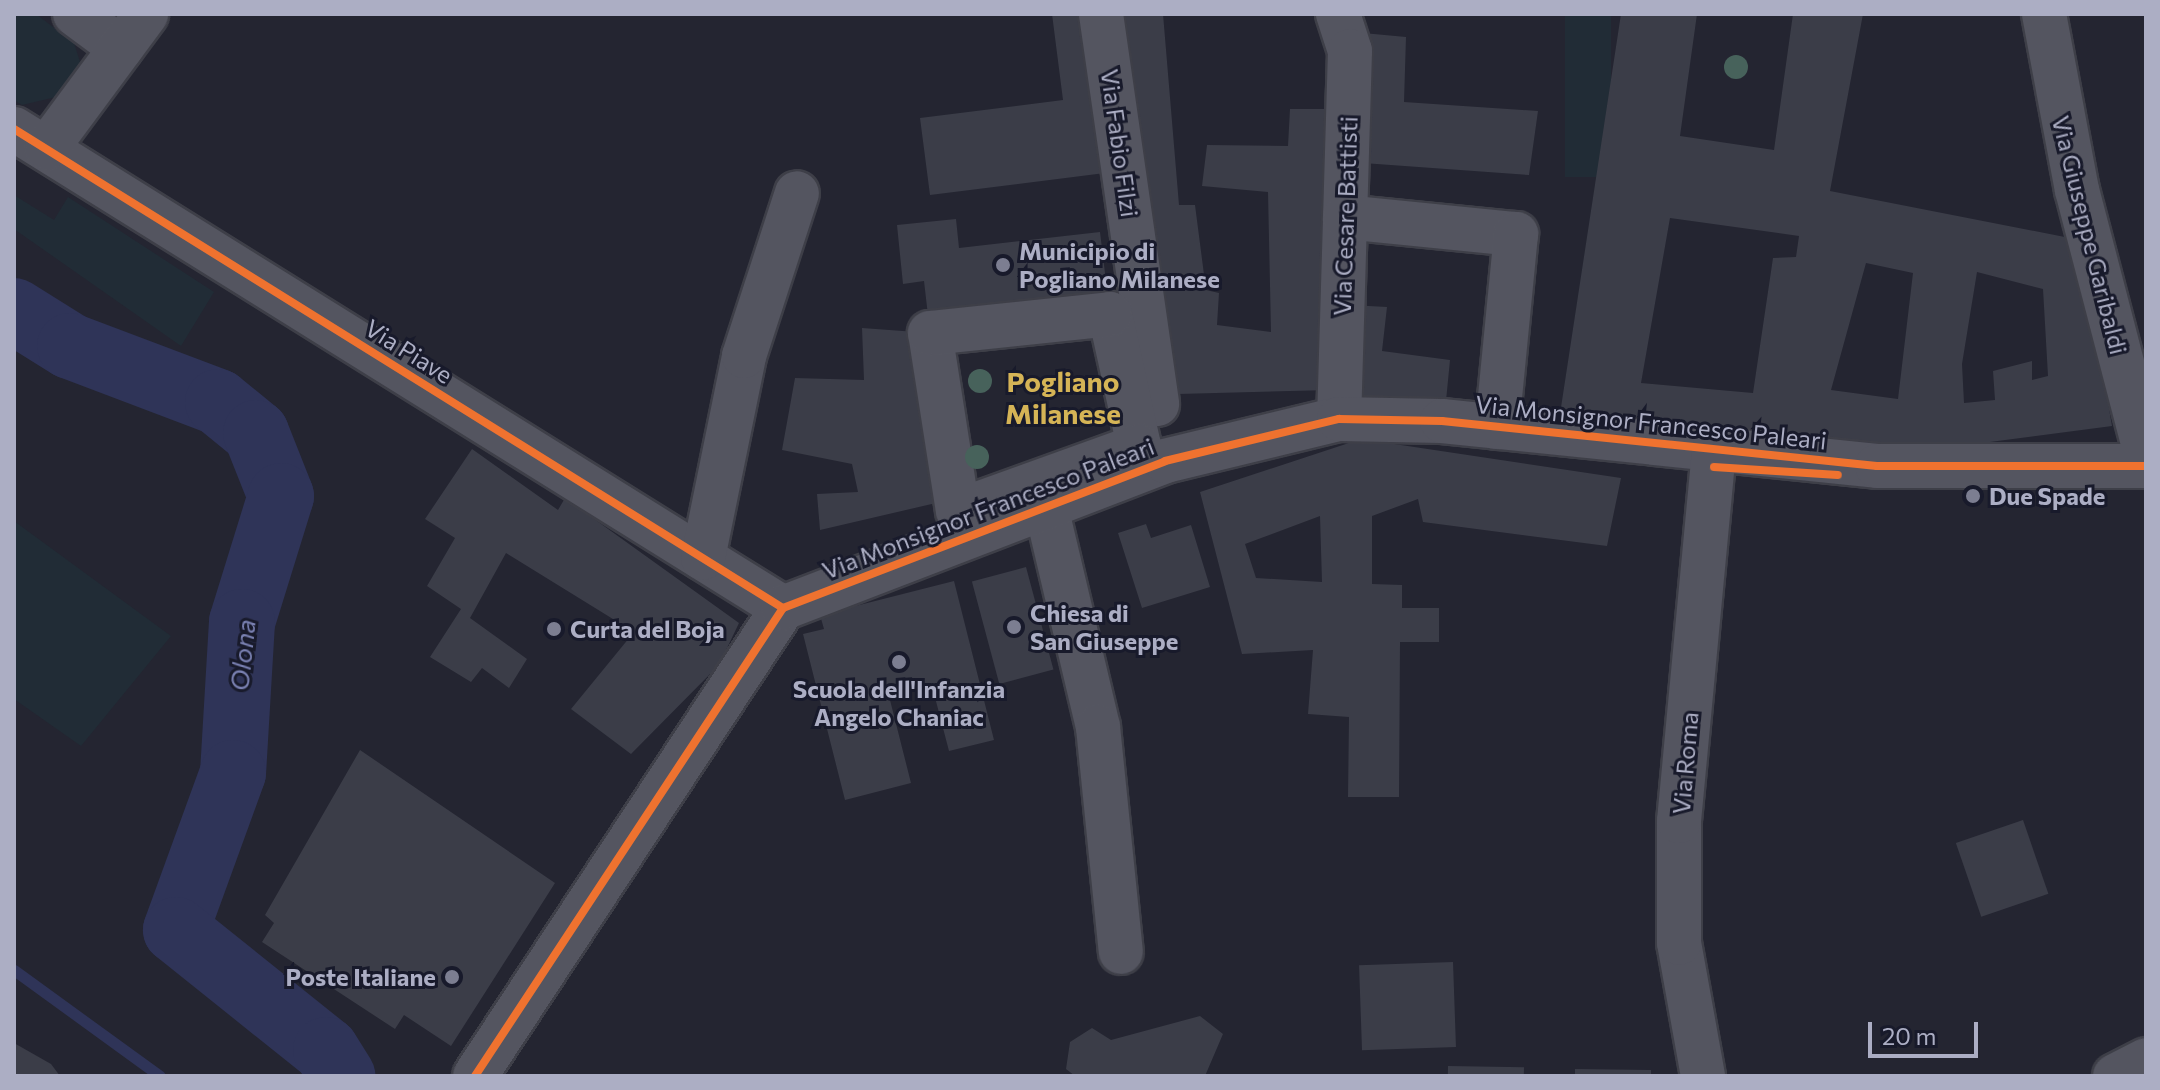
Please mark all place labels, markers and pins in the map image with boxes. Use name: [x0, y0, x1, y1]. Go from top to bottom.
place label: Municipio di Pogliano Milanese: [1019, 237, 1220, 293]
marker: Municipio di Pogliano Milanese: [994, 256, 1012, 274]
place label: Due Spade: [1989, 482, 2105, 510]
marker: Due Spade: [1964, 487, 1982, 505]
place label: Chiesa di San Giuseppe: [1030, 599, 1178, 655]
place label: Curta del Boja: [570, 615, 725, 643]
marker: Chiesa di San Giuseppe: [1005, 618, 1023, 636]
marker: Curta del Boja: [545, 620, 563, 638]
marker: Scuola dell'Infanzia Angelo Chaniac: [890, 653, 908, 671]
place label: Scuola dell'Infanzia Angelo Chaniac: [793, 675, 1005, 731]
place label: Poste Italiane: [286, 963, 436, 991]
marker: Poste Italiane: [443, 968, 461, 986]

